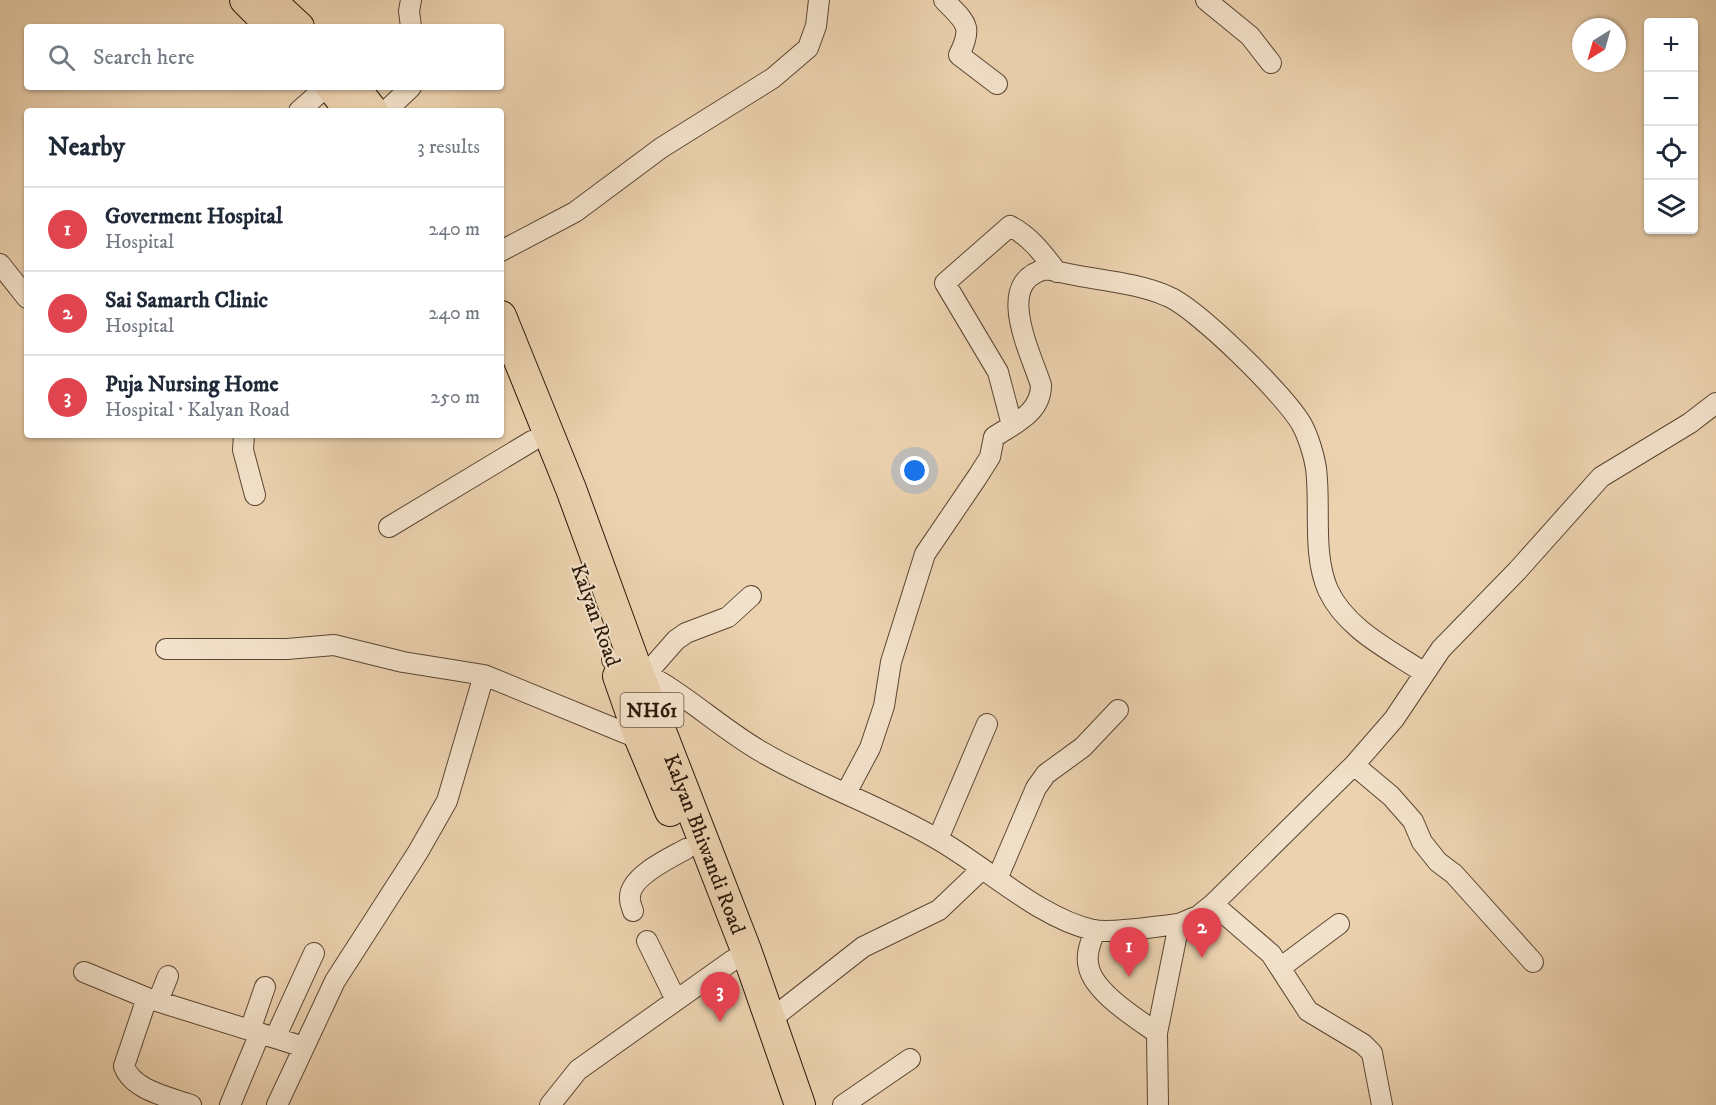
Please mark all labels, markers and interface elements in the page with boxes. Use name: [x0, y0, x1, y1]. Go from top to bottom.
north arrow: [1572, 18, 1626, 72]
map controls: [1644, 18, 1698, 234]
button: +: [1644, 18, 1698, 72]
search box: [24, 24, 504, 90]
icon: search: [45, 41, 78, 74]
text: Search here: [93, 44, 195, 71]
button: −: [1644, 72, 1698, 126]
button: locate: [1644, 126, 1698, 180]
text: Nearby: [48, 131, 125, 164]
text: 3 results: [417, 135, 480, 160]
button: layers: [1644, 180, 1698, 234]
text: Goverment Hospital: [105, 203, 283, 230]
text: 1: [64, 217, 71, 242]
text: 240 m: [429, 217, 480, 242]
text: Hospital: [105, 230, 174, 255]
text: Sai Samarth Clinic: [105, 287, 268, 314]
text: 2: [63, 301, 72, 326]
text: 240 m: [429, 301, 480, 326]
text: Hospital: [105, 314, 174, 339]
text: Puja Nursing Home: [105, 371, 279, 398]
text: 3: [64, 385, 71, 410]
text: 250 m: [430, 385, 480, 410]
text: Hospital · Kalyan Road: [105, 398, 290, 423]
your location: [900, 456, 929, 485]
street label: Kalyan Road: [564, 560, 626, 671]
road number: NH61: [620, 693, 684, 727]
street label: Kalyan Bhiwandi Road: [657, 751, 751, 939]
pin: 2: [1182, 908, 1222, 958]
pin: 1: [1110, 928, 1148, 977]
pin: 3: [700, 972, 740, 1022]

